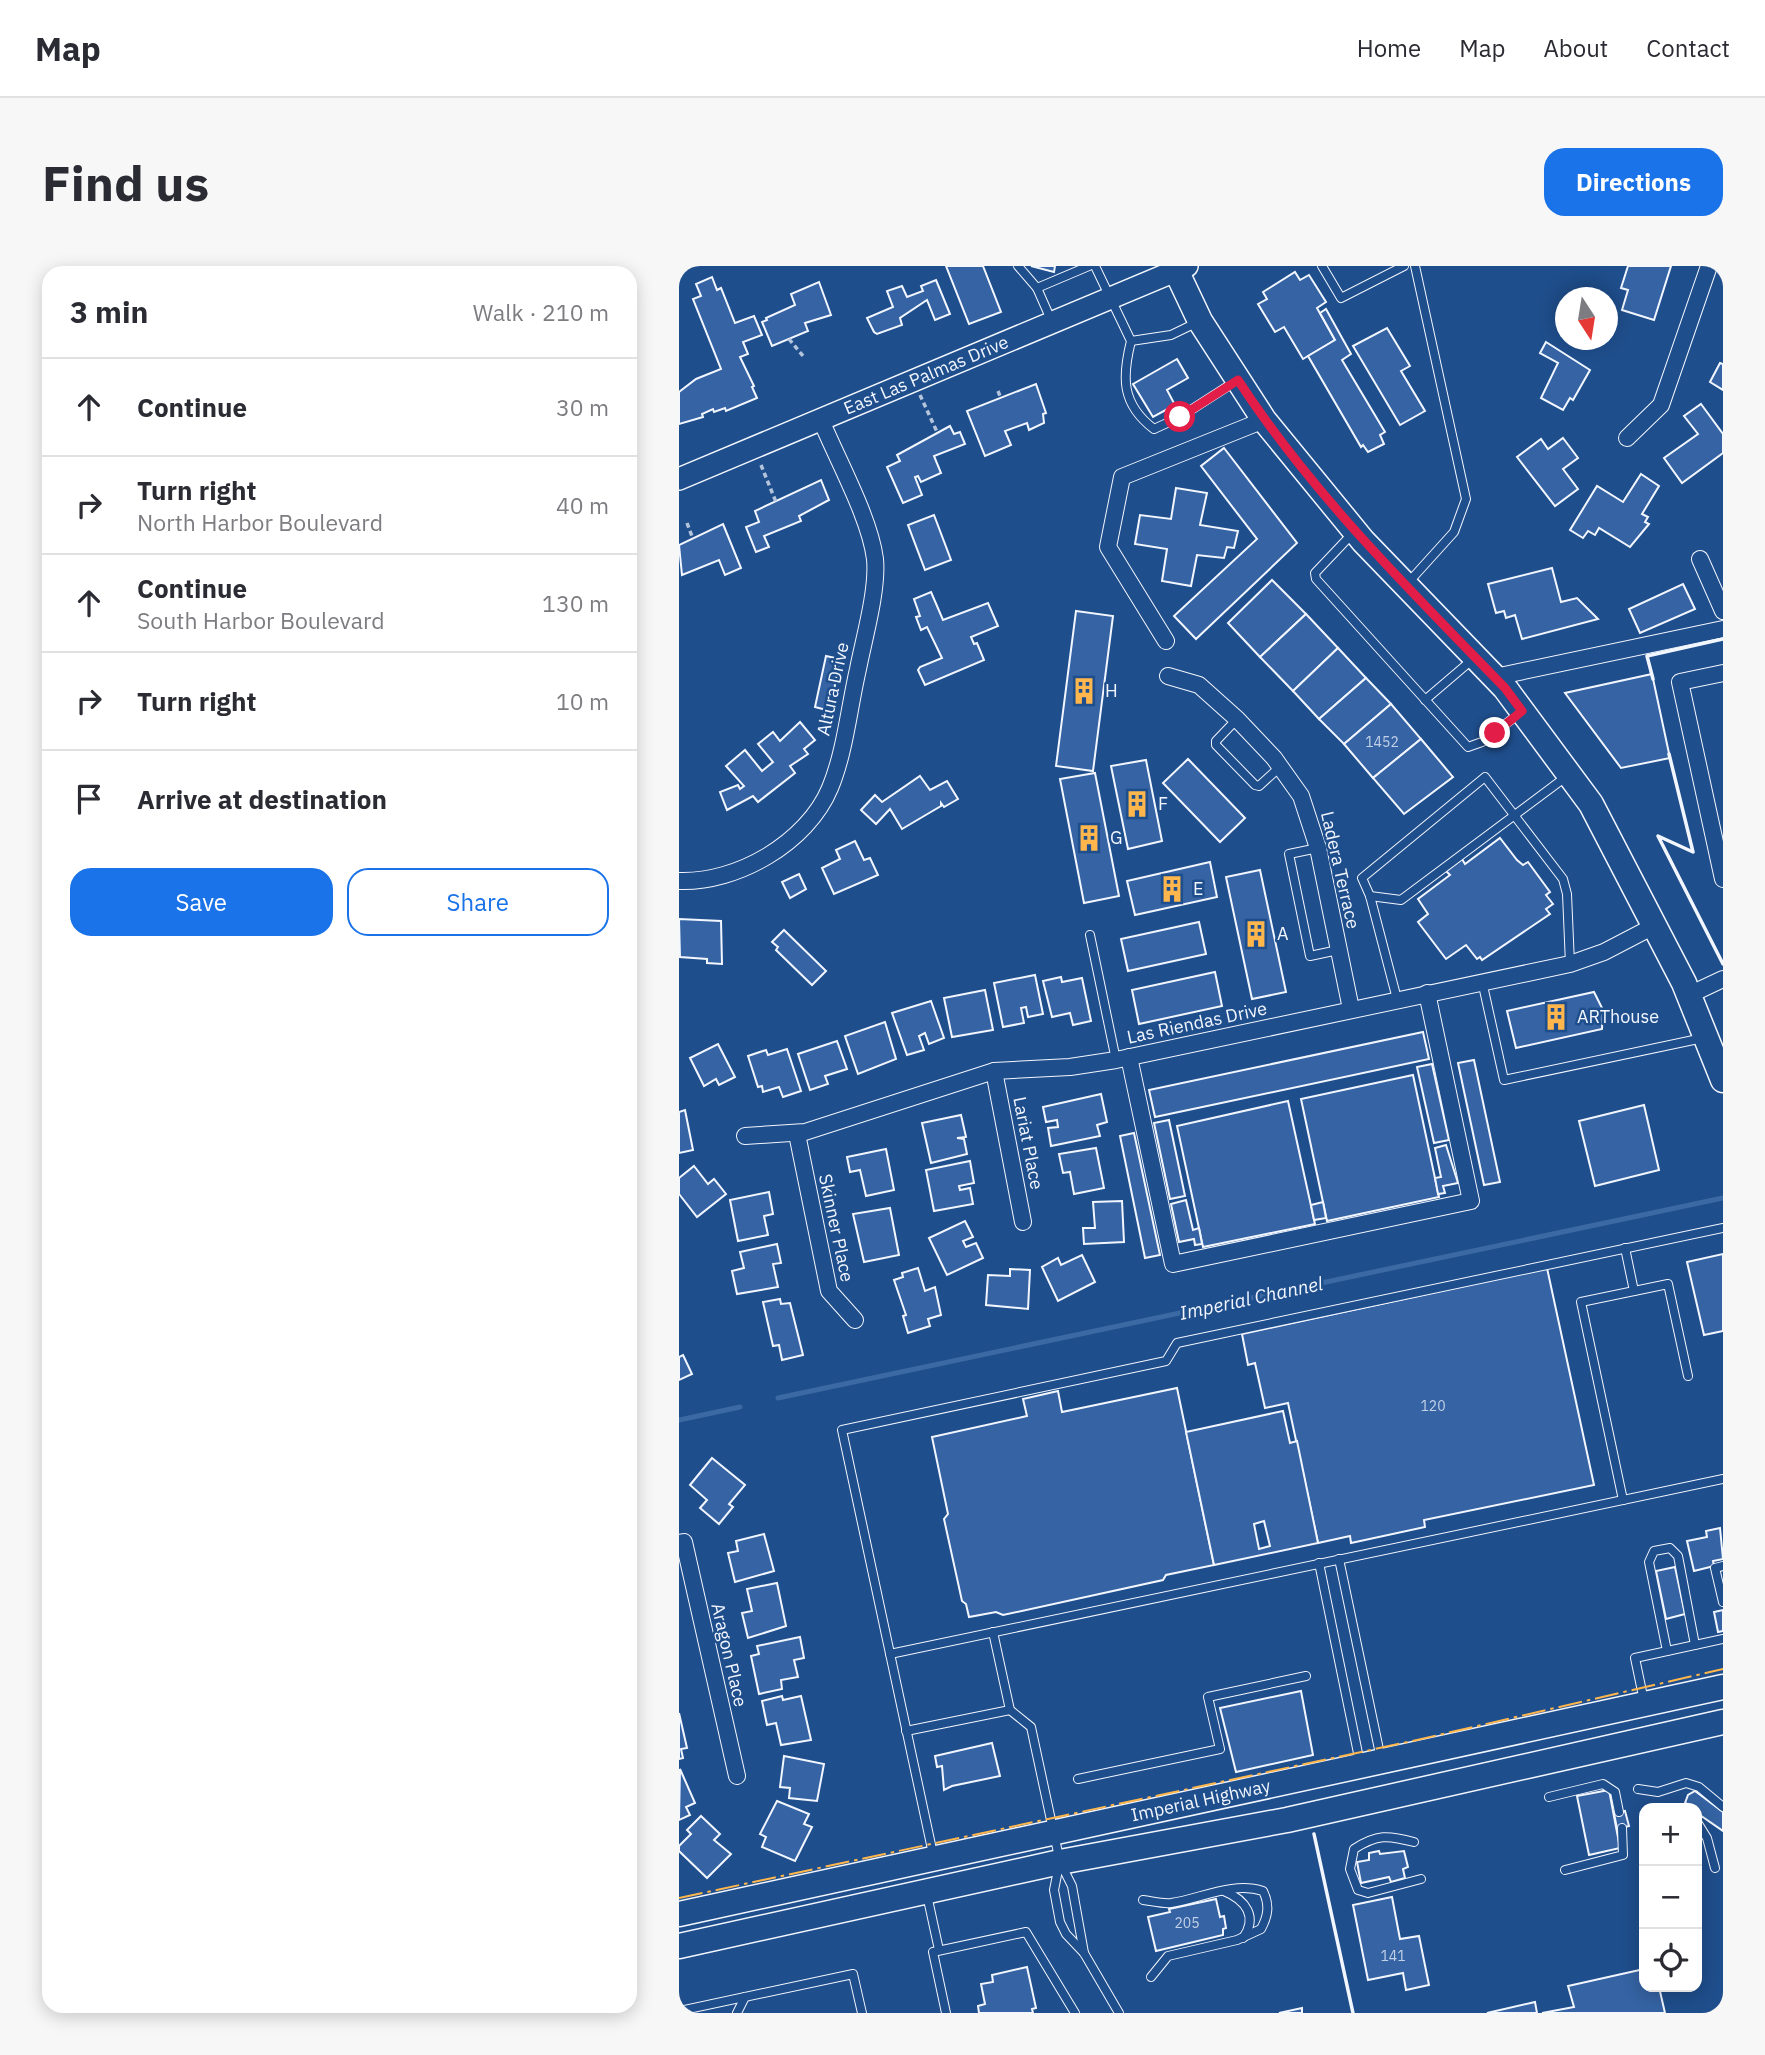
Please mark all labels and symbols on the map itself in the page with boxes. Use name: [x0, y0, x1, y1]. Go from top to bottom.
north arrow: [1555, 287, 1618, 350]
street label: East Las Palmas Drive: [840, 330, 1012, 420]
route start: [1164, 401, 1195, 432]
street label: Altura Drive: [811, 640, 854, 738]
building icon: H: [1069, 676, 1099, 706]
place label: H: [1105, 679, 1118, 702]
route end: [1479, 717, 1510, 748]
house number: 1452: [1365, 733, 1399, 751]
building icon: F: [1122, 789, 1152, 819]
place label: F: [1158, 792, 1168, 815]
street label: Ladera Terrace: [1316, 809, 1365, 931]
building icon: G: [1074, 823, 1104, 853]
place label: G: [1110, 826, 1123, 849]
building icon: E: [1157, 874, 1187, 904]
place label: E: [1193, 877, 1204, 900]
building icon: A: [1241, 919, 1271, 949]
place label: A: [1277, 922, 1289, 945]
street label: Las Riendas Drive: [1125, 996, 1269, 1049]
building icon: ARThouse: [1541, 1002, 1571, 1032]
place label: ARThouse: [1577, 1005, 1659, 1028]
street label: Lariat Place: [1008, 1095, 1049, 1191]
street label: Skinner Place: [814, 1172, 859, 1284]
water label: Imperial Channel: [1177, 1271, 1325, 1325]
house number: 120: [1420, 1397, 1446, 1415]
street label: Aragon Place: [706, 1601, 753, 1709]
street label: Imperial Highway: [1129, 1774, 1273, 1826]
house number: 205: [1174, 1914, 1200, 1932]
house number: 141: [1380, 1947, 1406, 1965]

